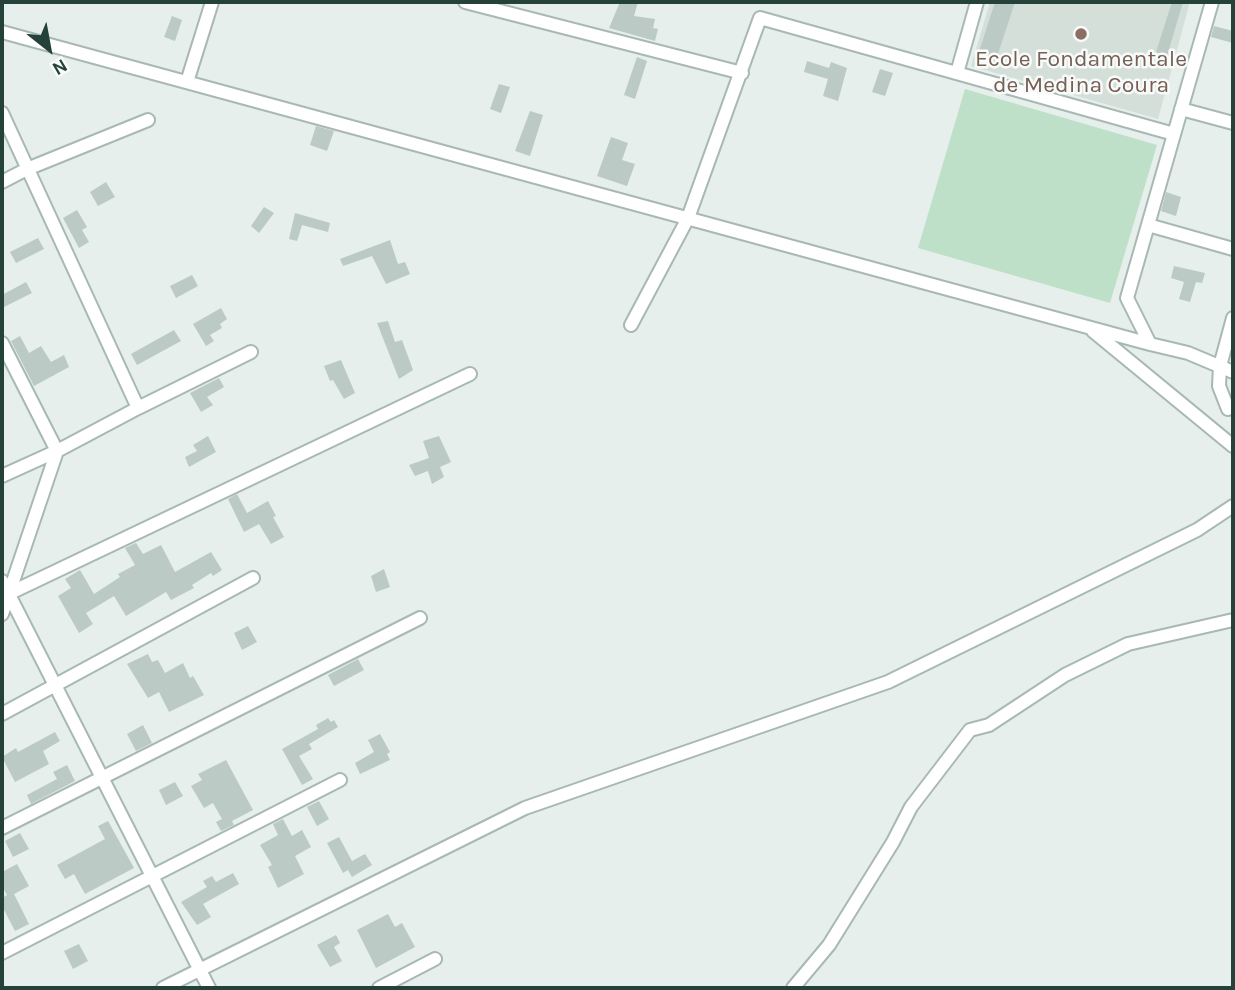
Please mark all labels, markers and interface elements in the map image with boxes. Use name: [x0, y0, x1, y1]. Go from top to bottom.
north arrow: [14, 14, 84, 84]
marker: Ecole Fondamentale de Medina Coura: [1073, 26, 1089, 42]
place label: Ecole Fondamentale de Medina Coura: [975, 45, 1187, 99]
text: N: [48, 54, 71, 80]

